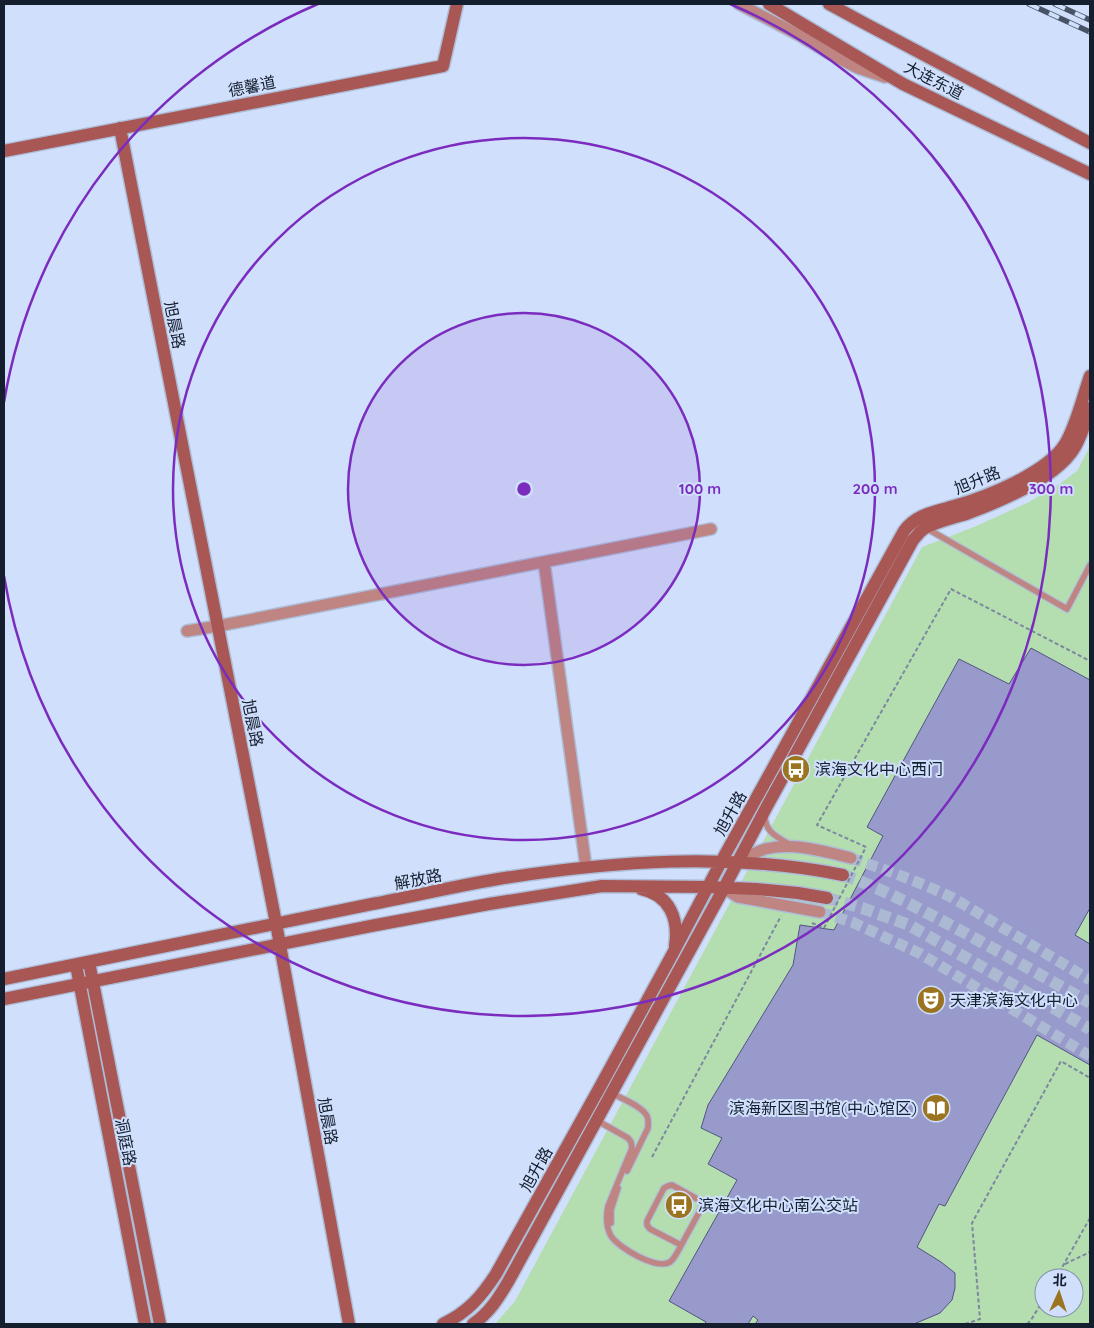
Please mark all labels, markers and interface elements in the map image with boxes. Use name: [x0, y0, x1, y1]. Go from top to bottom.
street label: 大连东道: [901, 57, 967, 103]
street label: 德馨道: [227, 72, 277, 100]
street label: 旭晨路: [161, 300, 189, 350]
street label: 旭升路: [951, 462, 1003, 498]
text: 100 m: [679, 479, 721, 498]
text: 200 m: [853, 479, 898, 498]
text: 300 m: [1029, 479, 1073, 498]
centre of rings: [515, 480, 533, 498]
street label: 旭晨路: [239, 698, 267, 748]
bus stop icon: 滨海文化中心西门: [781, 754, 811, 784]
place label: 滨海文化中心西门: [815, 759, 943, 779]
street label: 旭升路: [710, 787, 750, 839]
street label: 解放路: [393, 865, 443, 893]
theatre icon: 天津滨海文化中心: [916, 985, 946, 1015]
place label: 天津滨海文化中心: [950, 990, 1078, 1010]
library icon: 滨海新区图书馆(中心馆区): [921, 1093, 951, 1123]
street label: 旭晨路: [314, 1096, 342, 1146]
place label: 滨海新区图书馆(中心馆区): [729, 1098, 917, 1118]
street label: 洞庭路: [112, 1117, 140, 1167]
street label: 旭升路: [516, 1143, 556, 1195]
bus stop icon: 滨海文化中心南公交站: [664, 1190, 694, 1220]
place label: 滨海文化中心南公交站: [698, 1195, 858, 1215]
north arrow: [1034, 1268, 1084, 1318]
text: 北: [1052, 1271, 1067, 1289]

